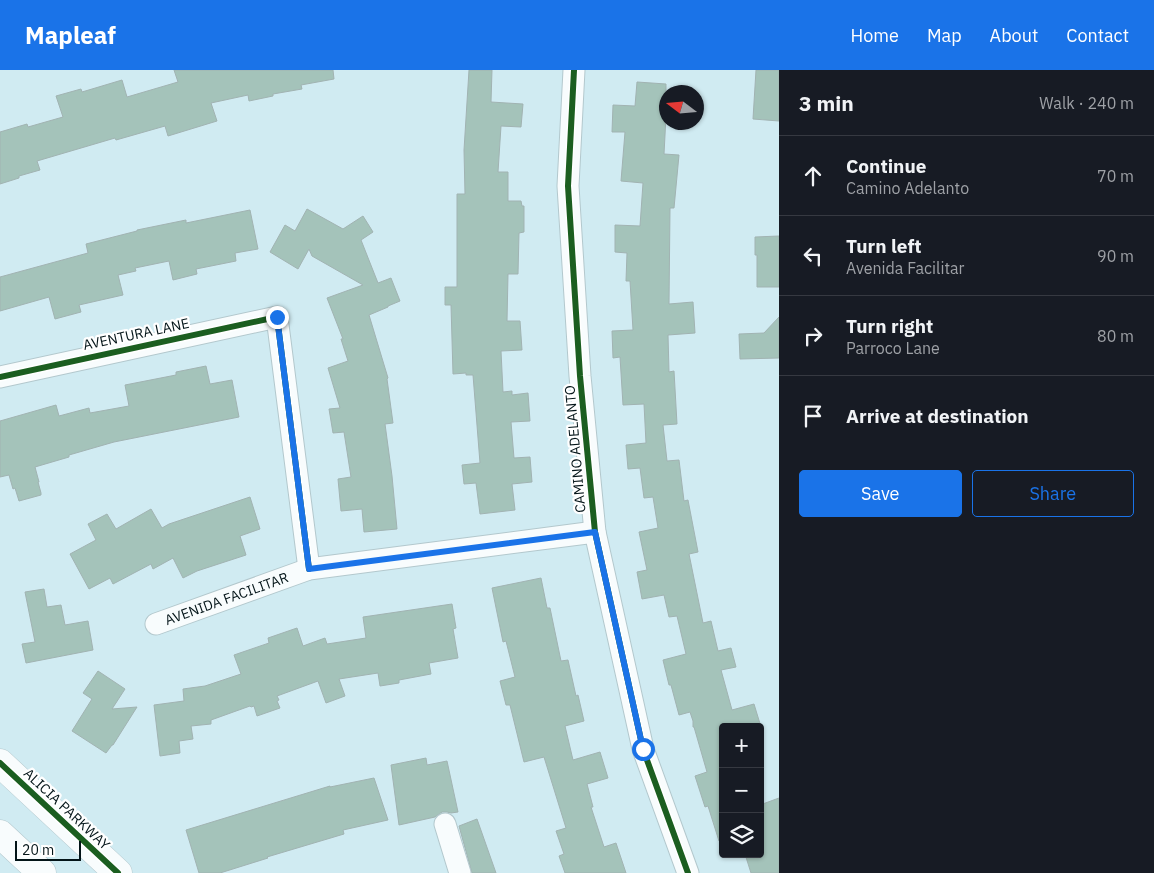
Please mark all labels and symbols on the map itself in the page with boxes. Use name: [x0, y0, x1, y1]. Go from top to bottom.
north arrow: [659, 85, 704, 130]
route end: [266, 306, 289, 329]
street label: AVENTURA LANE: [81, 314, 191, 354]
street label: CAMINO ADELANTO: [560, 384, 590, 514]
street label: AVENIDA FACILITAR: [162, 568, 291, 629]
route start: [632, 738, 655, 761]
street label: ALICIA PARKWAY: [20, 764, 114, 854]
scale bar: [15, 838, 81, 861]

